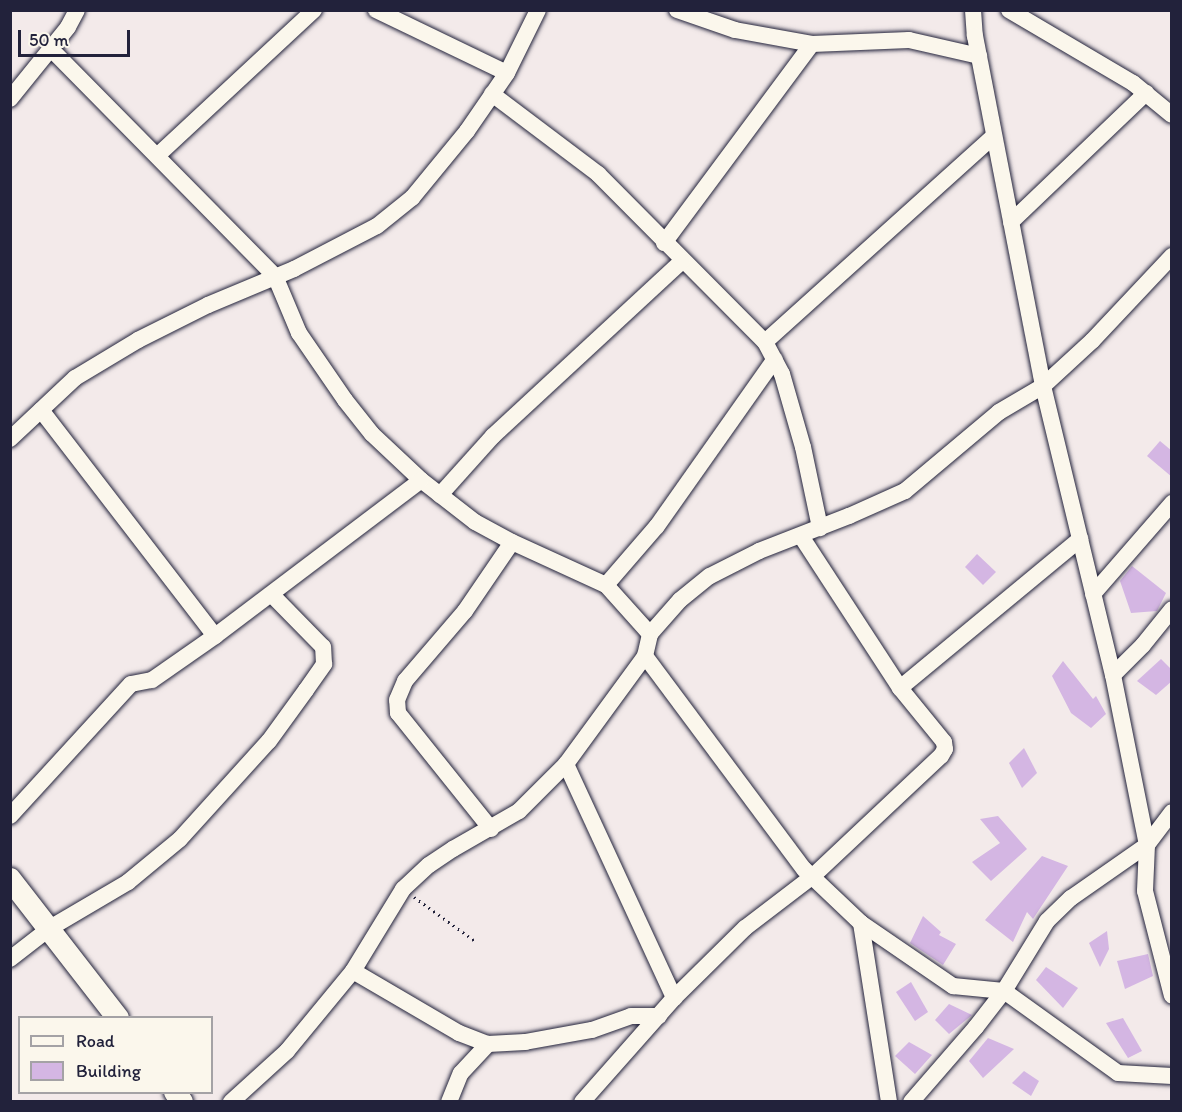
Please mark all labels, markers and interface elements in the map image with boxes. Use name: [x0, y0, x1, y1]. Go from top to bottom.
scale bar: [21, 18, 134, 56]
text: 50 m: [29, 29, 69, 51]
legend: [18, 1016, 213, 1094]
text: Road: [76, 1030, 115, 1052]
text: Building: [76, 1060, 141, 1082]

